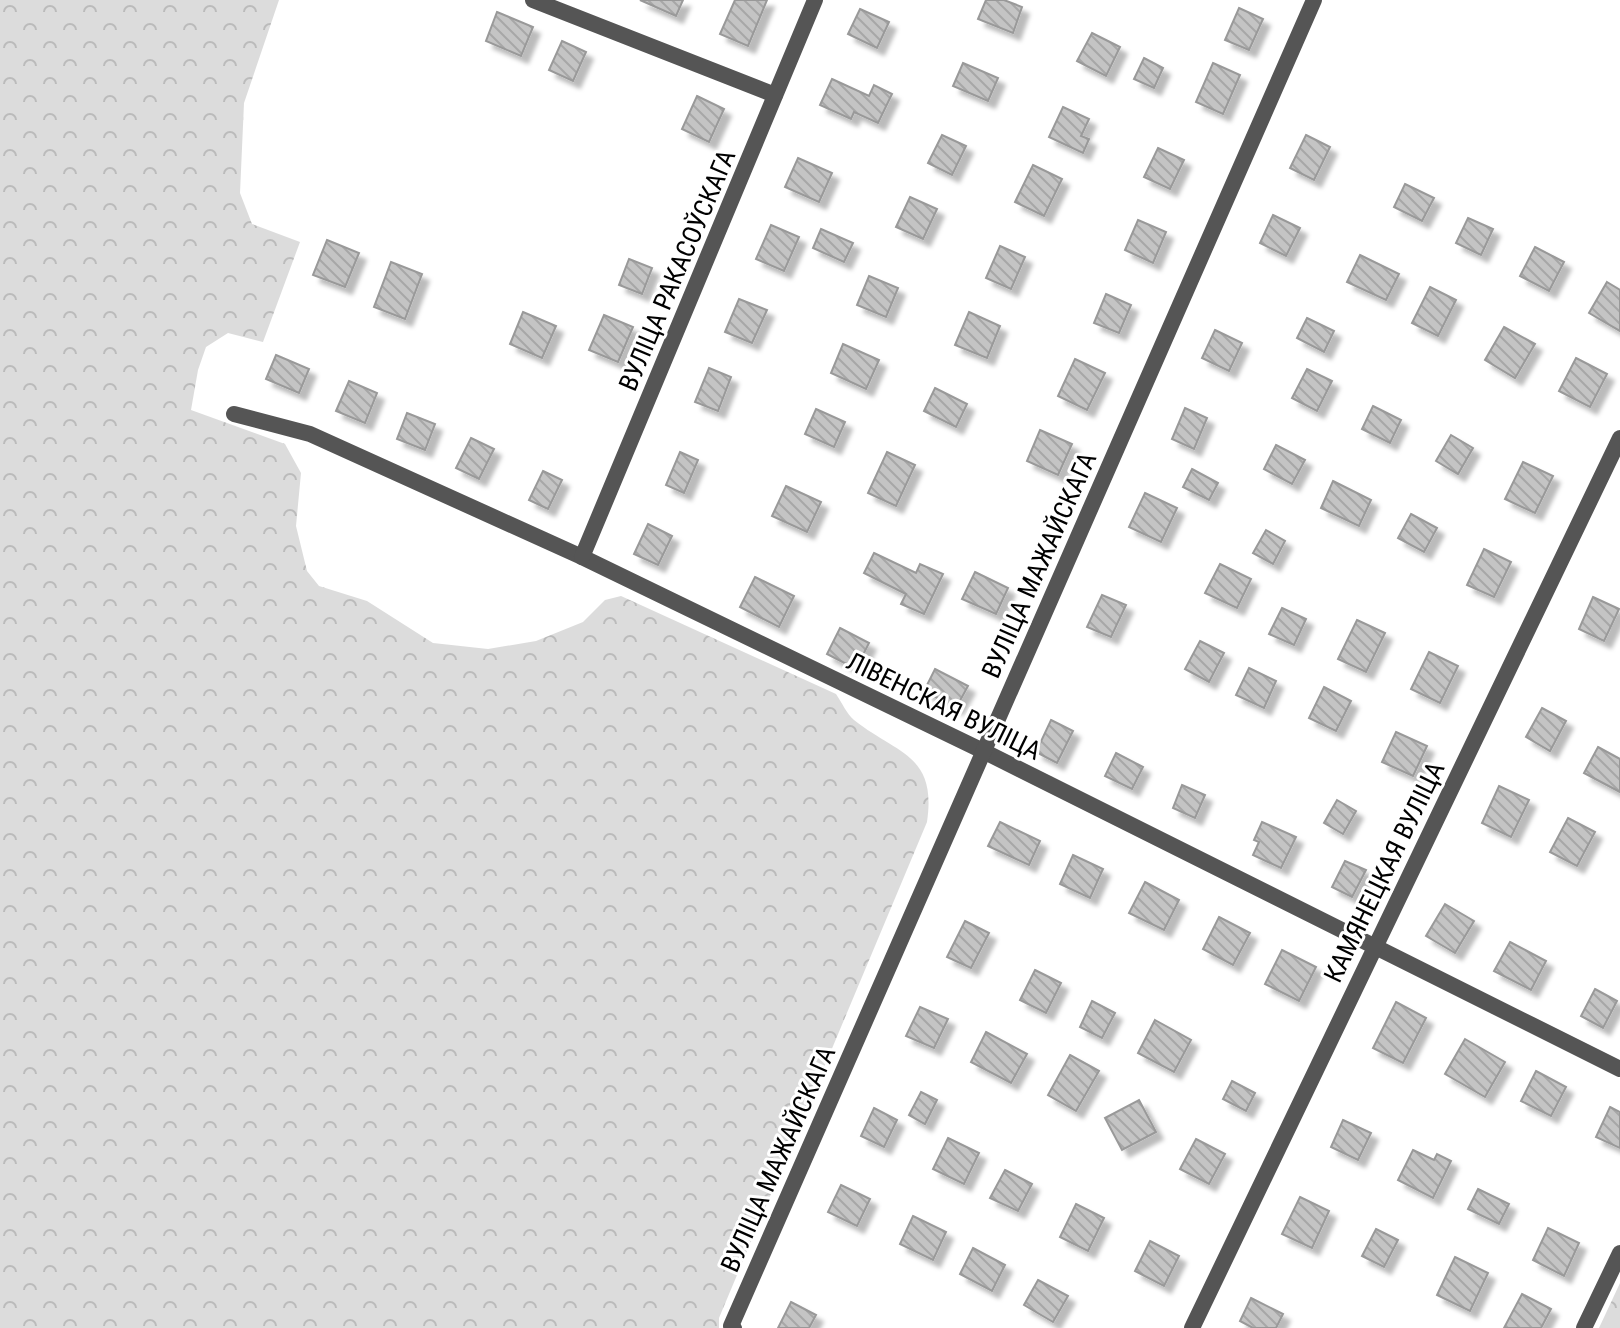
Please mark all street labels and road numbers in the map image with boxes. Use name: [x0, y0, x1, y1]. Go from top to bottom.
street label: ВУЛІЦА РАКАСОЎСКАГА: [613, 145, 741, 395]
street label: ВУЛІЦА МАЖАЙСКАГА: [976, 447, 1102, 683]
street label: ЛІВЕНСКАЯ ВУЛІЦА: [842, 646, 1046, 766]
street label: КАМЯНЕЦКАЯ ВУЛІЦА: [1318, 757, 1450, 987]
street label: ВУЛІЦА МАЖАЙСКАГА: [715, 1041, 841, 1277]

